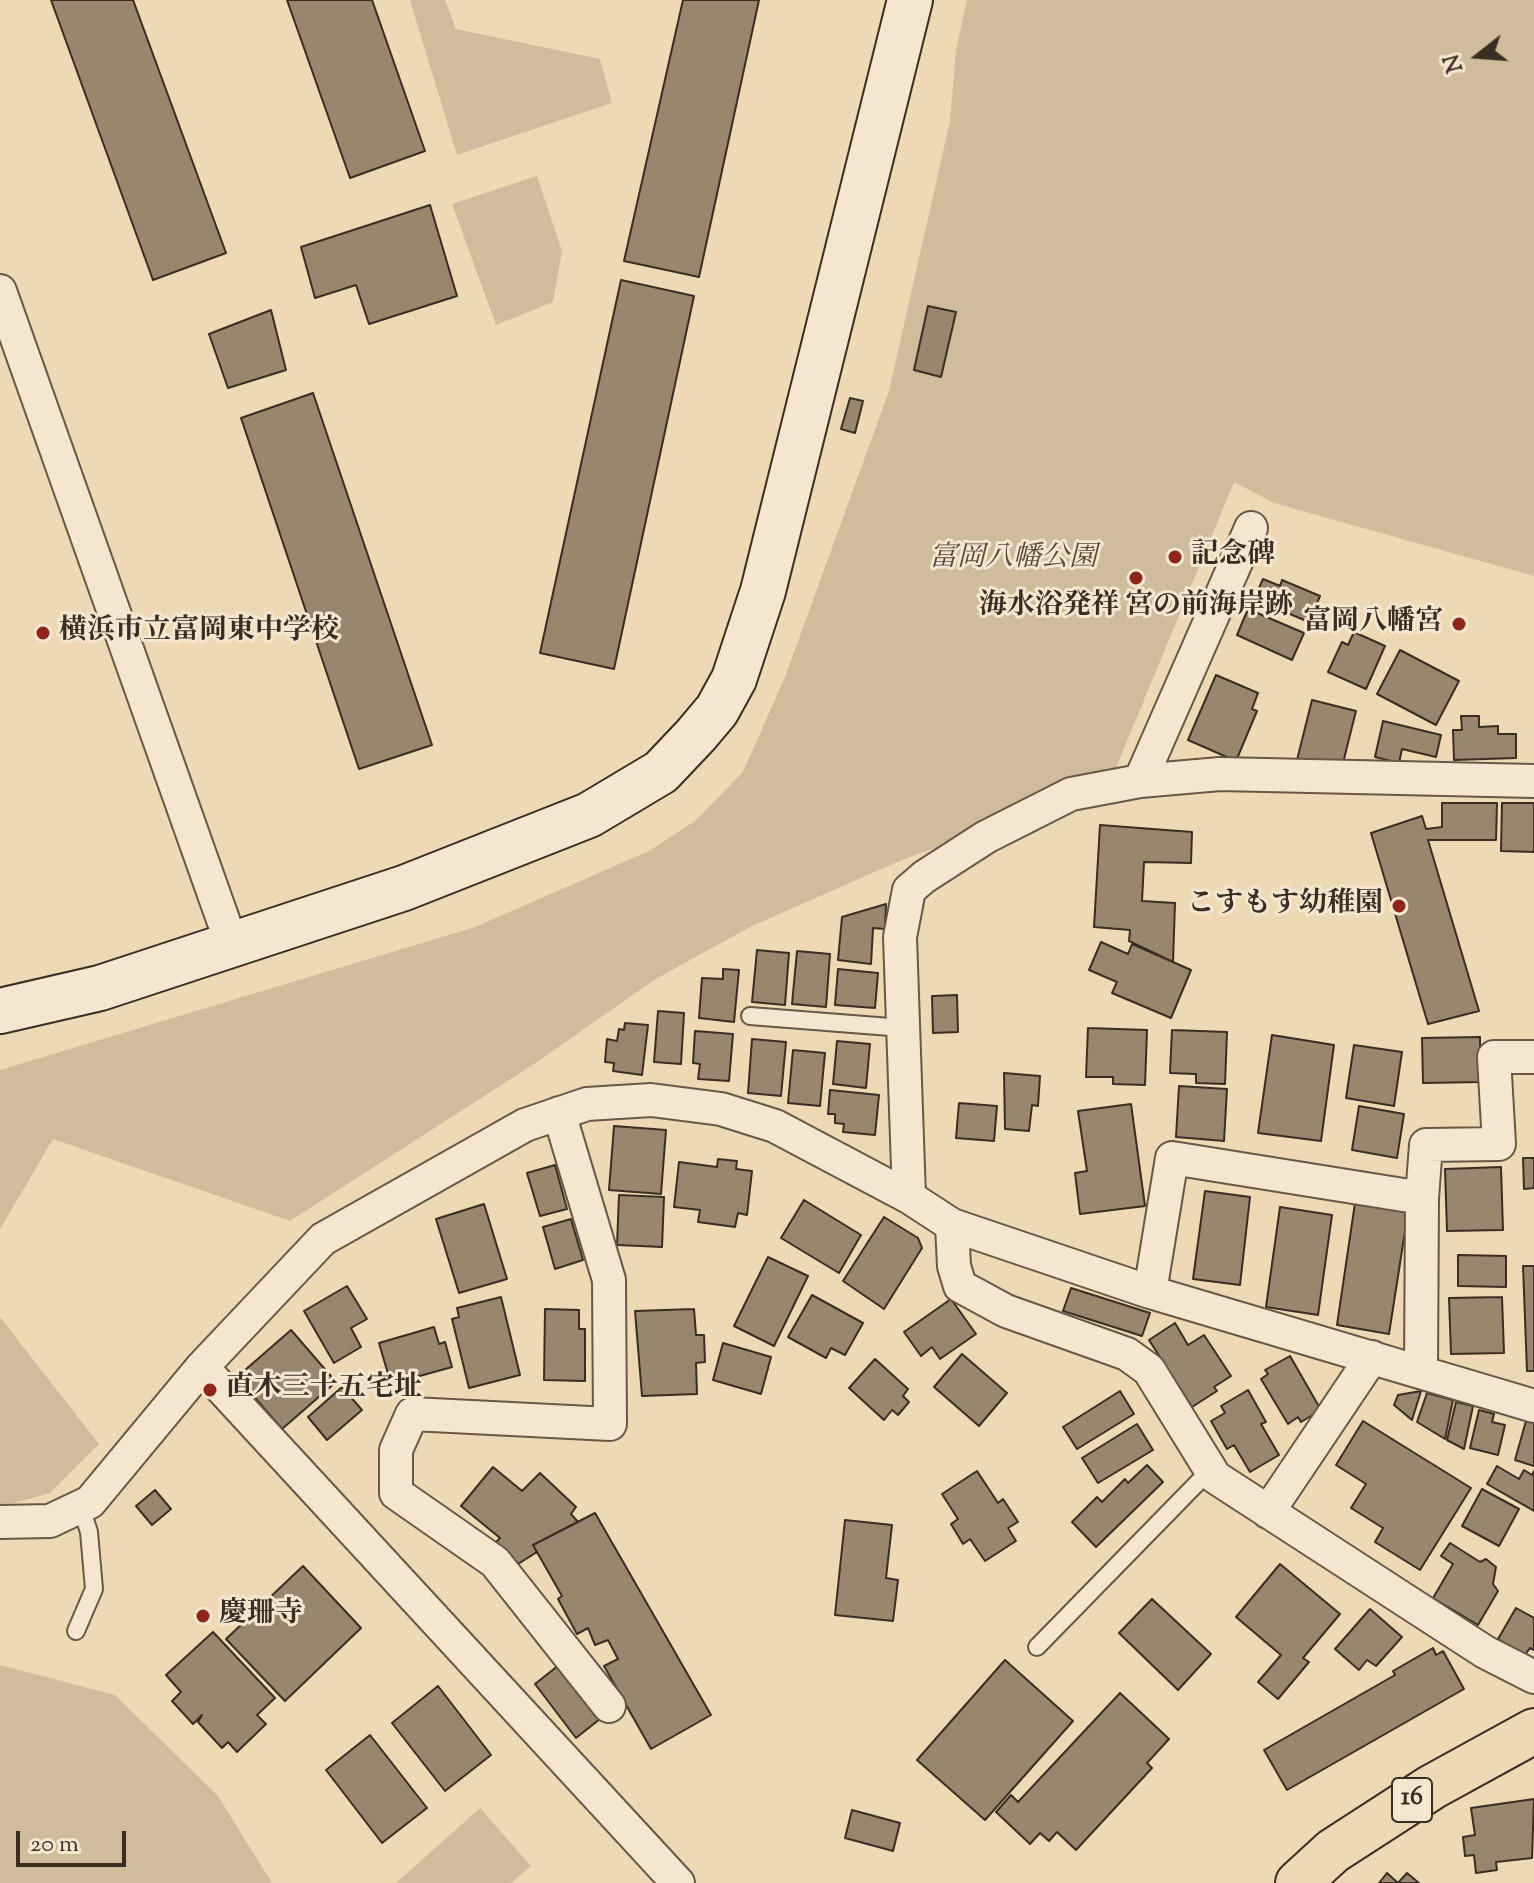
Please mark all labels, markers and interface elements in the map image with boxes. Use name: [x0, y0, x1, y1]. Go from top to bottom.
north arrow: [1438, 16, 1518, 96]
text: N: [1437, 50, 1473, 76]
place label: 記念碑: [1191, 540, 1275, 574]
park label: 富岡八幡公園: [929, 543, 1097, 577]
marker: 記念碑: [1166, 548, 1184, 566]
marker: 海水浴発祥 宮の前海岸跡: [1127, 569, 1145, 587]
place label: 海水浴発祥 宮の前海岸跡: [979, 591, 1293, 625]
place label: 富岡八幡宮: [1303, 607, 1443, 641]
marker: 富岡八幡宮: [1450, 615, 1468, 633]
place label: 横浜市立富岡東中学校: [59, 616, 339, 650]
marker: 横浜市立富岡東中学校: [34, 624, 52, 642]
place label: こすもす幼稚園: [1187, 889, 1383, 923]
marker: こすもす幼稚園: [1390, 897, 1408, 915]
place label: 直木三十五宅址: [226, 1373, 422, 1407]
marker: 直木三十五宅址: [201, 1381, 219, 1399]
place label: 慶珊寺: [219, 1599, 303, 1633]
marker: 慶珊寺: [194, 1607, 212, 1625]
road number: 16: [1392, 1778, 1432, 1822]
scale bar: [20, 1815, 130, 1865]
text: 20 m: [30, 1828, 79, 1862]

